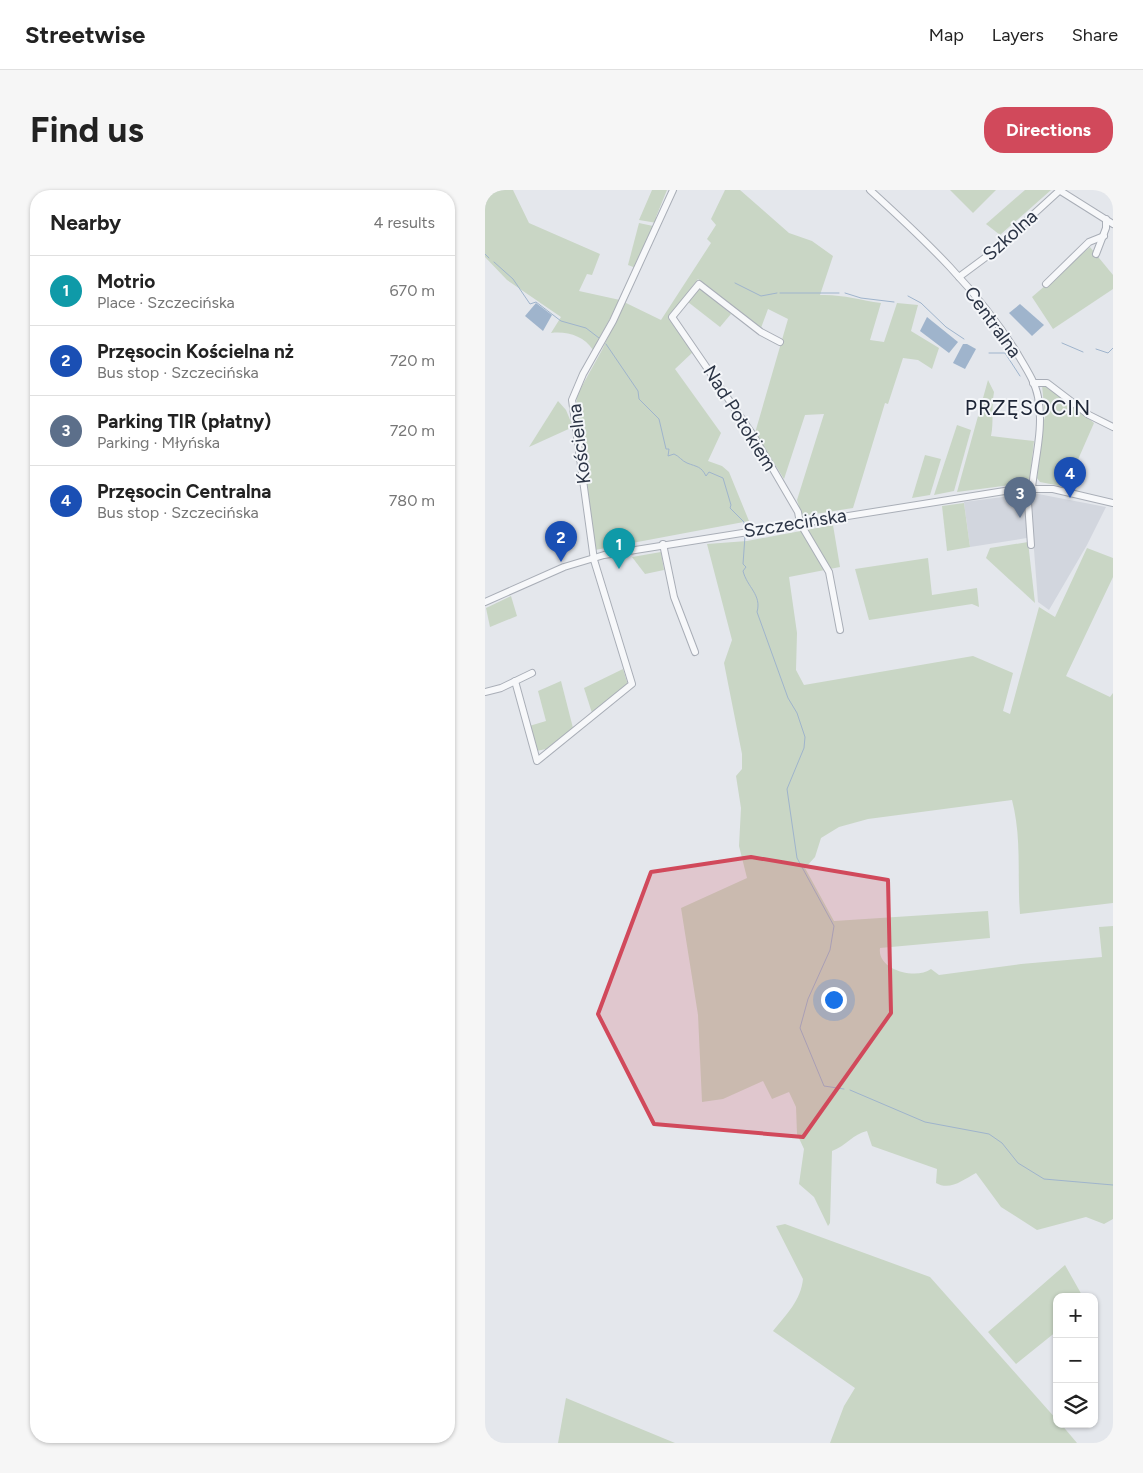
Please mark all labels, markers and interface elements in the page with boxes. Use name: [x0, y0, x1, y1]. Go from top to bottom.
text: Streetwise: [25, 20, 145, 49]
text: Map: [929, 24, 964, 46]
text: Layers: [992, 24, 1044, 46]
text: Share: [1072, 24, 1118, 46]
button: Directions: [984, 107, 1113, 153]
text: Find us: [30, 109, 144, 151]
street label: Szkolna: [978, 205, 1042, 265]
text: Nearby: [50, 210, 121, 235]
text: 4 results: [374, 213, 435, 232]
text: Motrio: [97, 270, 155, 293]
text: 1: [63, 281, 69, 300]
text: 670 m: [390, 281, 435, 300]
street label: Centralna: [959, 282, 1027, 362]
text: Place · Szczecińska: [97, 293, 235, 312]
text: Przęsocin Kościelna nż: [97, 340, 294, 363]
text: 2: [61, 351, 71, 370]
text: 720 m: [390, 351, 435, 370]
street label: Nad Potokiem: [698, 361, 782, 475]
text: Bus stop · Szczecińska: [97, 363, 259, 382]
district label: PRZĘSOCIN: [965, 395, 1091, 420]
street label: Kościelna: [563, 402, 595, 486]
text: Parking TIR (płatny): [97, 410, 271, 433]
text: 3: [62, 421, 70, 440]
text: 720 m: [390, 421, 435, 440]
text: Parking · Młyńska: [97, 433, 220, 452]
pin: 4: [1054, 457, 1086, 498]
pin: 3: [1004, 477, 1036, 518]
text: Przęsocin Centralna: [97, 480, 271, 503]
text: 4: [61, 491, 71, 510]
text: 780 m: [389, 491, 435, 510]
text: Bus stop · Szczecińska: [97, 503, 259, 522]
street label: Szczecińska: [742, 504, 848, 542]
pin: 2: [545, 521, 577, 562]
pin: 1: [603, 528, 635, 569]
your location: [821, 987, 847, 1013]
map controls: [1053, 1293, 1098, 1428]
button: +: [1053, 1293, 1098, 1338]
button: −: [1053, 1338, 1098, 1383]
button: layers: [1053, 1383, 1098, 1428]

